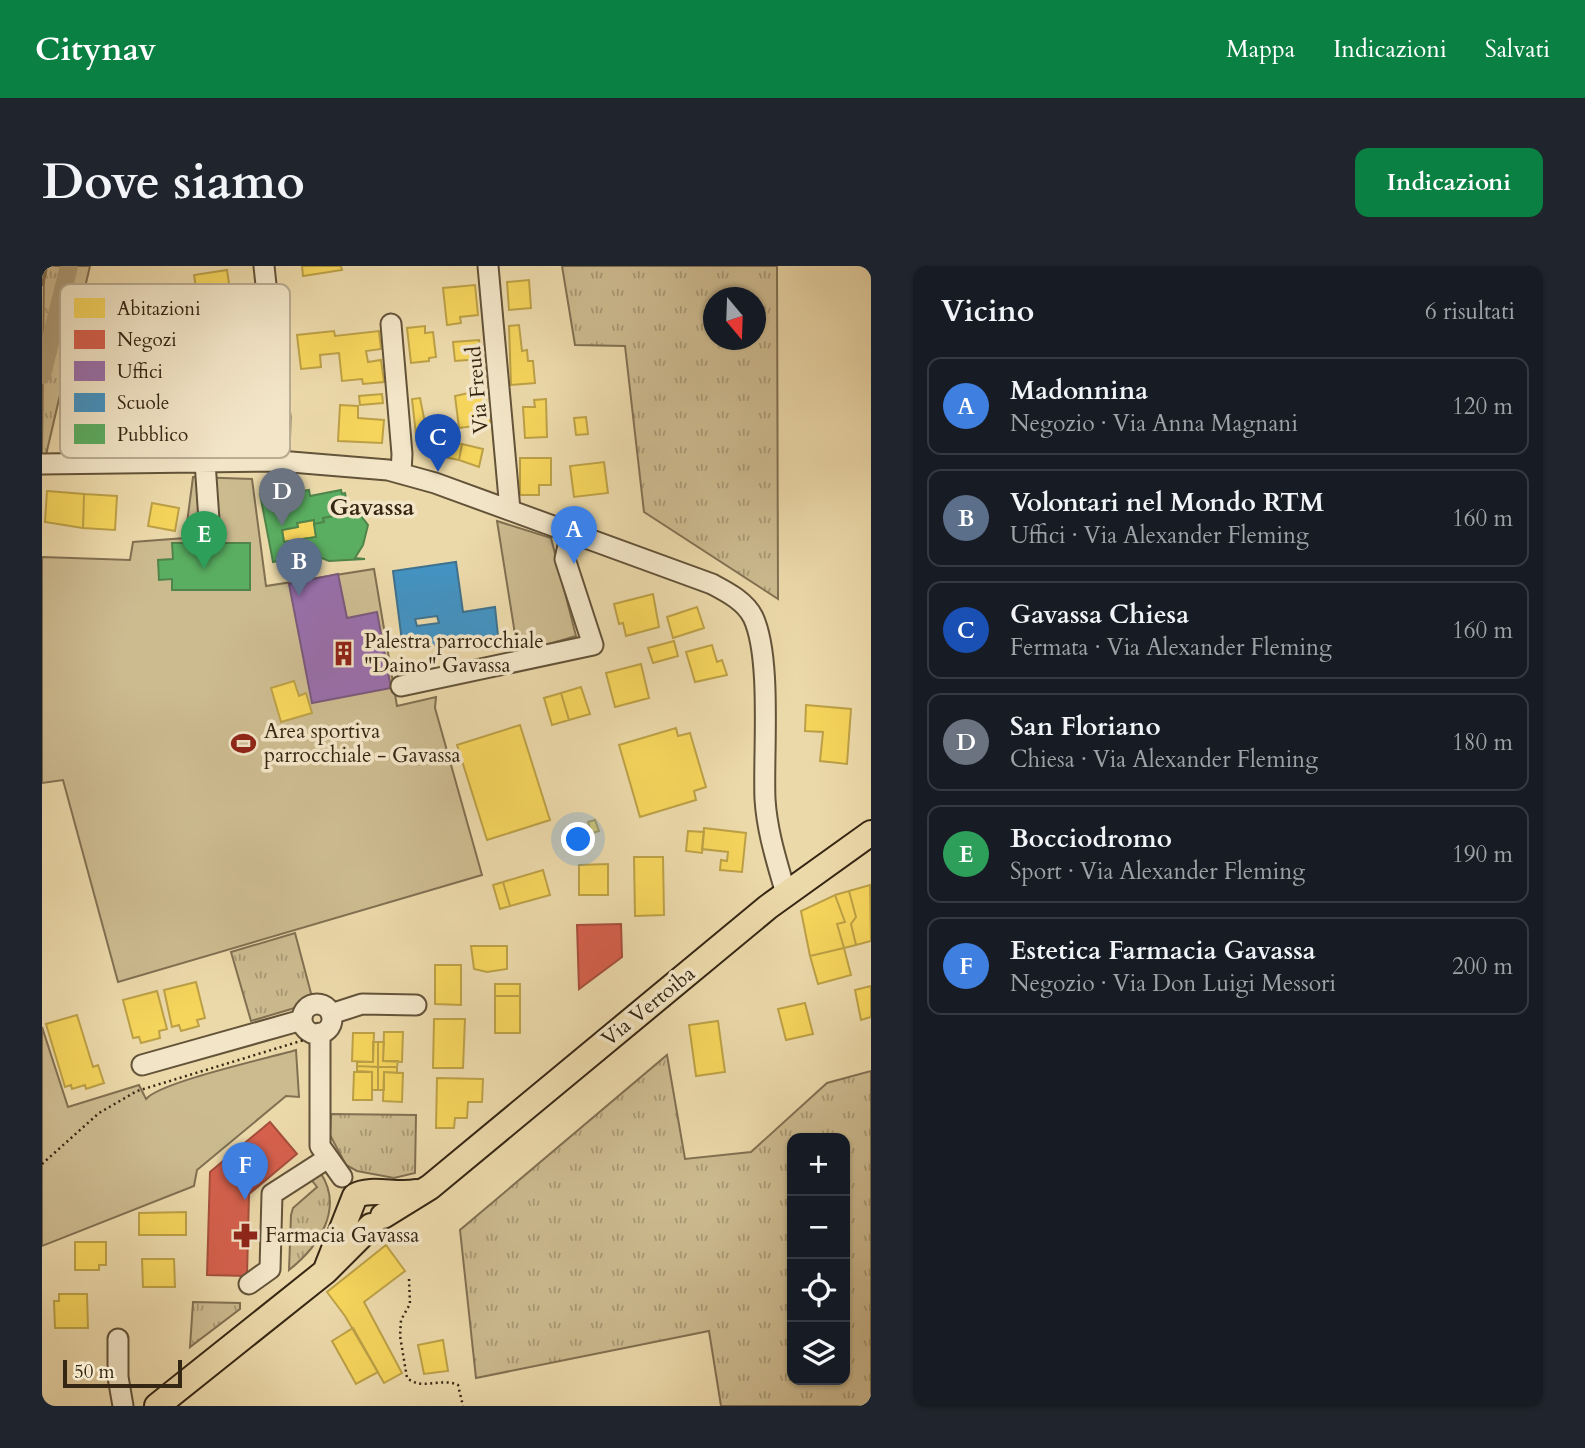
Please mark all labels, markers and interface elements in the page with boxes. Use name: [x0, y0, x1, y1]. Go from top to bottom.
text: Citynav: [35, 27, 156, 72]
text: Mappa: [1226, 33, 1295, 66]
text: Indicazioni: [1333, 33, 1447, 66]
text: Salvati: [1485, 33, 1550, 66]
button: Indicazioni: [1355, 148, 1543, 217]
text: Dove siamo: [42, 149, 305, 216]
legend: [60, 284, 290, 458]
north arrow: [703, 287, 766, 350]
text: Vicino: [941, 291, 1034, 332]
text: Abitazioni: [117, 296, 201, 322]
text: 6 risultati: [1425, 296, 1515, 327]
text: Negozi: [117, 327, 177, 353]
street label: Via Freud: [459, 345, 496, 435]
text: Uffici: [117, 359, 163, 385]
text: Madonnina: [1010, 373, 1148, 408]
text: Scuole: [117, 390, 169, 416]
text: A: [957, 391, 975, 422]
text: 120 m: [1452, 391, 1513, 422]
text: Negozio · Via Anna Magnani: [1010, 408, 1298, 439]
pin: C: [415, 414, 461, 472]
text: Pubblico: [117, 422, 188, 448]
pin: D: [259, 468, 305, 526]
text: Volontari nel Mondo RTM: [1010, 485, 1324, 520]
district label: Gavassa: [330, 491, 415, 524]
text: B: [958, 503, 974, 534]
text: 160 m: [1452, 503, 1513, 534]
pin: A: [551, 506, 597, 564]
pin: E: [181, 511, 227, 569]
text: Uffici · Via Alexander Fleming: [1010, 520, 1309, 551]
pin: B: [276, 538, 322, 596]
text: Gavassa Chiesa: [1010, 597, 1189, 632]
text: C: [957, 615, 975, 646]
text: 160 m: [1452, 615, 1513, 646]
place label: Palestra parrocchiale "Daino" Gavassa: [364, 627, 544, 680]
text: Fermata · Via Alexander Fleming: [1010, 632, 1332, 663]
building icon: Palestra parrocchiale "Daino" Gavassa: [330, 639, 358, 667]
text: San Floriano: [1010, 709, 1161, 744]
place label: Area sportiva parrocchiale - Gavassa: [264, 717, 461, 770]
text: D: [956, 727, 976, 758]
text: 180 m: [1452, 727, 1513, 758]
sports icon: Area sportiva parrocchiale - Gavassa: [230, 729, 258, 757]
text: Chiesa · Via Alexander Fleming: [1010, 744, 1318, 775]
text: Bocciodromo: [1010, 821, 1172, 856]
your location: [561, 822, 595, 856]
text: E: [959, 839, 973, 870]
text: 190 m: [1452, 839, 1513, 870]
text: Sport · Via Alexander Fleming: [1010, 856, 1305, 887]
text: Estetica Farmacia Gavassa: [1010, 933, 1316, 968]
text: F: [959, 951, 973, 982]
text: 200 m: [1452, 951, 1513, 982]
street label: Via Vertoiba: [595, 960, 701, 1053]
text: Negozio · Via Don Luigi Messori: [1010, 968, 1336, 999]
map controls: [787, 1133, 850, 1385]
button: +: [787, 1133, 850, 1196]
pin: F: [222, 1142, 268, 1200]
button: −: [787, 1196, 850, 1259]
pharmacy icon: Farmacia Gavassa: [231, 1221, 259, 1249]
place label: Farmacia Gavassa: [265, 1221, 419, 1250]
button: locate: [787, 1259, 850, 1322]
button: layers: [787, 1322, 850, 1385]
scale bar: [63, 1357, 182, 1389]
text: 50 m: [74, 1359, 115, 1385]

